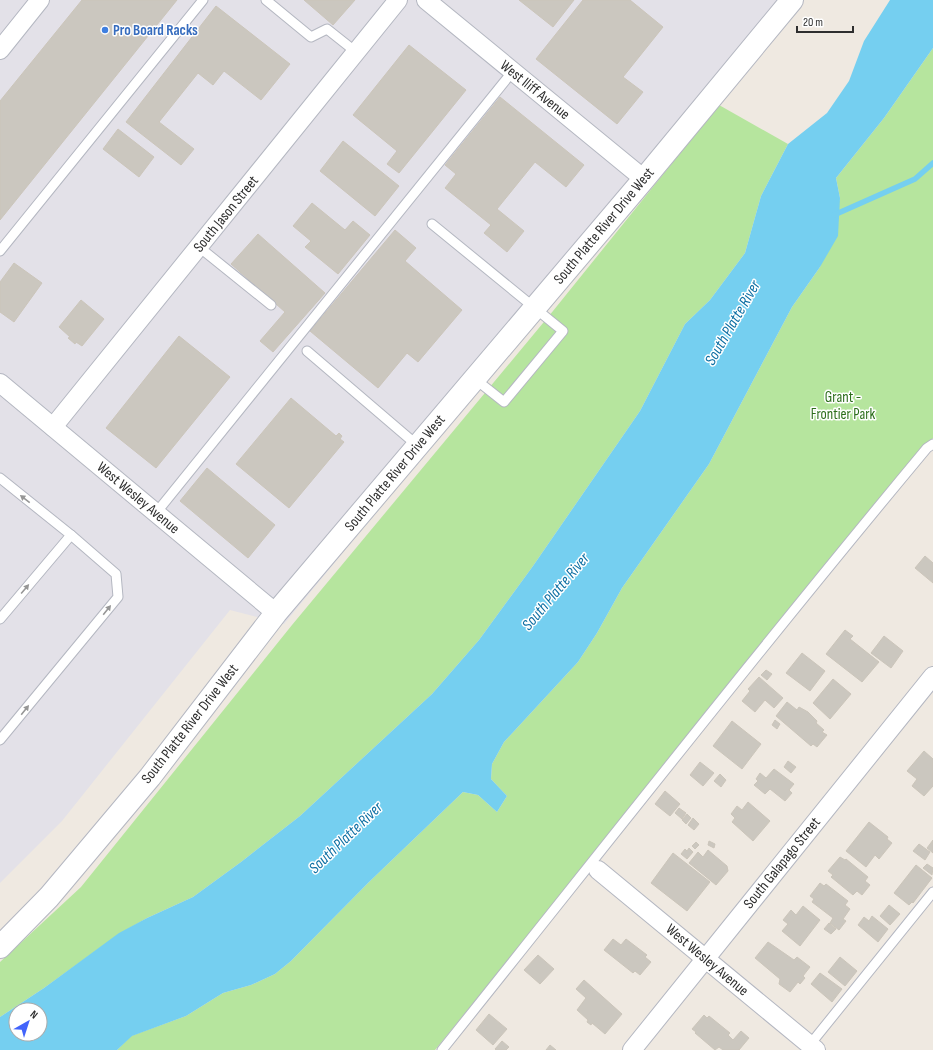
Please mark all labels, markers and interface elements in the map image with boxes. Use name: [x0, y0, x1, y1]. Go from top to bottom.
scale bar: [797, 8, 853, 34]
text: 20 m: [803, 15, 823, 30]
place label: Pro Board Racks: [113, 21, 198, 40]
marker: Pro Board Racks: [100, 25, 110, 35]
street label: West Iliff Avenue: [496, 56, 574, 124]
street label: South Platte River Drive West: [550, 163, 659, 288]
street label: South Jason Street: [189, 171, 263, 256]
water label: South Platte River: [701, 277, 765, 369]
park label: Grant - Frontier Park: [811, 388, 876, 424]
street label: South Platte River Drive West: [341, 410, 450, 535]
street label: West Wesley Avenue: [93, 458, 183, 538]
one-way arrow: [20, 494, 31, 503]
water label: South Platte River: [518, 549, 594, 634]
one-way arrow: [21, 584, 30, 595]
one-way arrow: [103, 604, 112, 615]
street label: South Platte River Drive West: [137, 660, 243, 788]
one-way arrow: [20, 705, 29, 715]
water label: South Platte River: [305, 798, 387, 878]
street label: South Galapago Street: [739, 813, 825, 913]
street label: West Wesley Avenue: [662, 920, 752, 1000]
north arrow: [8, 1002, 48, 1042]
text: N: [28, 1008, 40, 1022]

